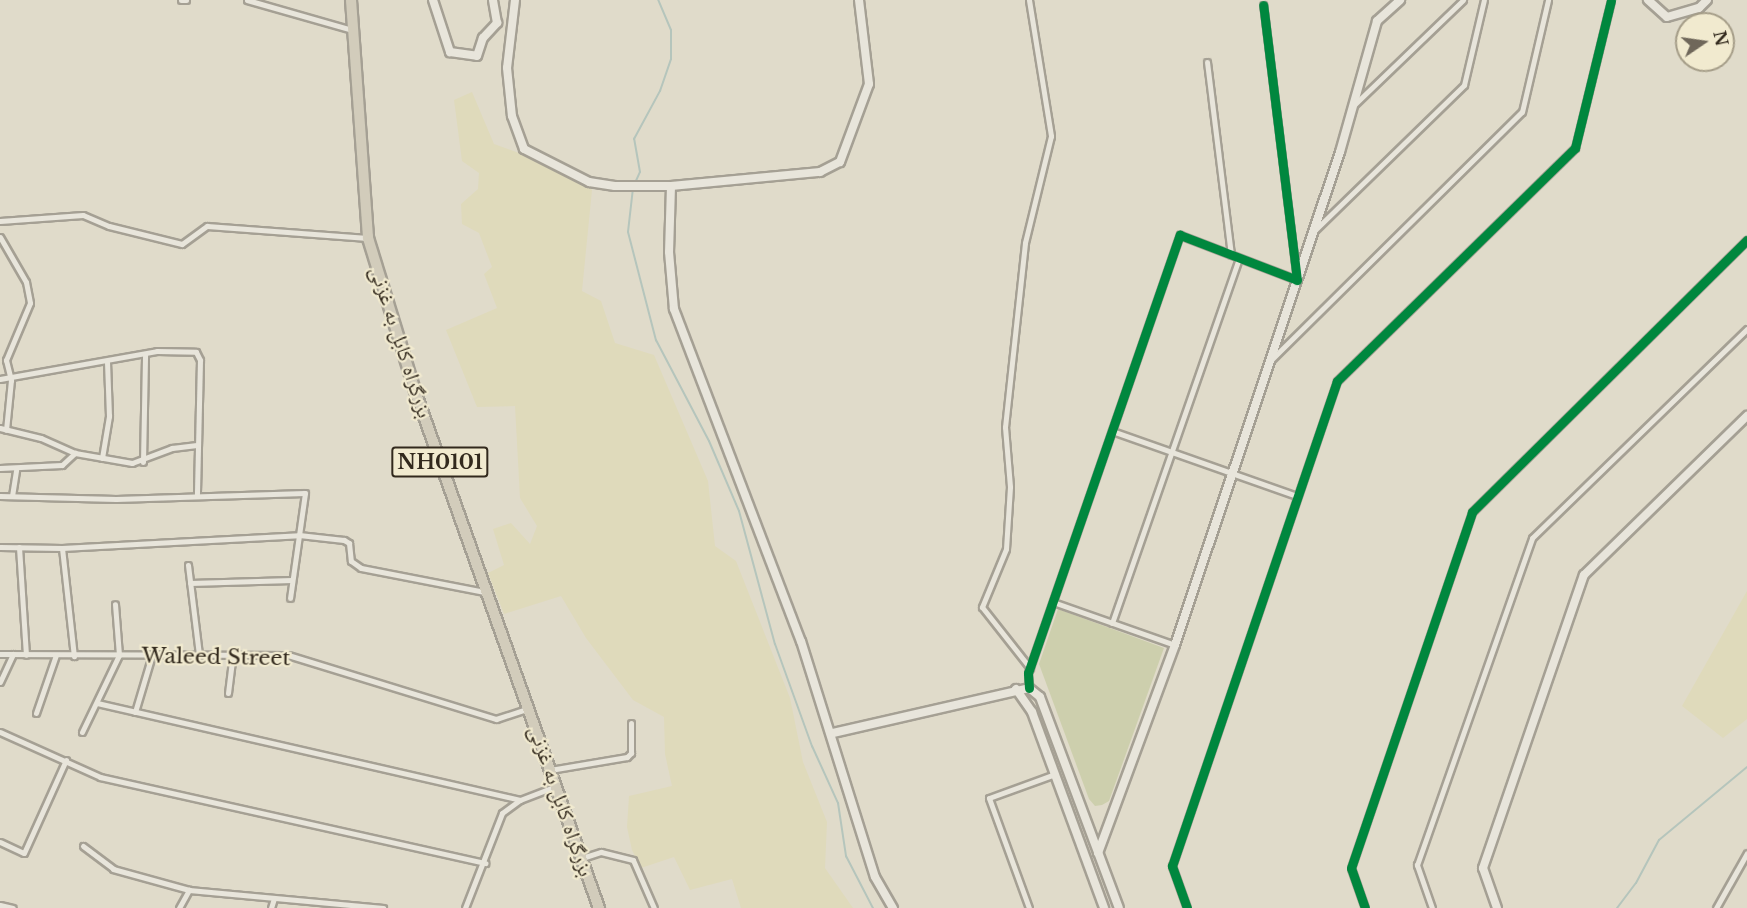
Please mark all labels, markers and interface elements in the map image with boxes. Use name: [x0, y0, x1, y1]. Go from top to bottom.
north arrow: [1675, 12, 1735, 72]
text: N: [1709, 29, 1732, 48]
street label: بزرگراه کابل به غزنی: [365, 263, 437, 421]
road number: NH0101: [390, 445, 490, 479]
street label: Waleed Street: [141, 643, 291, 671]
street label: بزرگراه کابل به غزنی: [523, 722, 599, 880]

